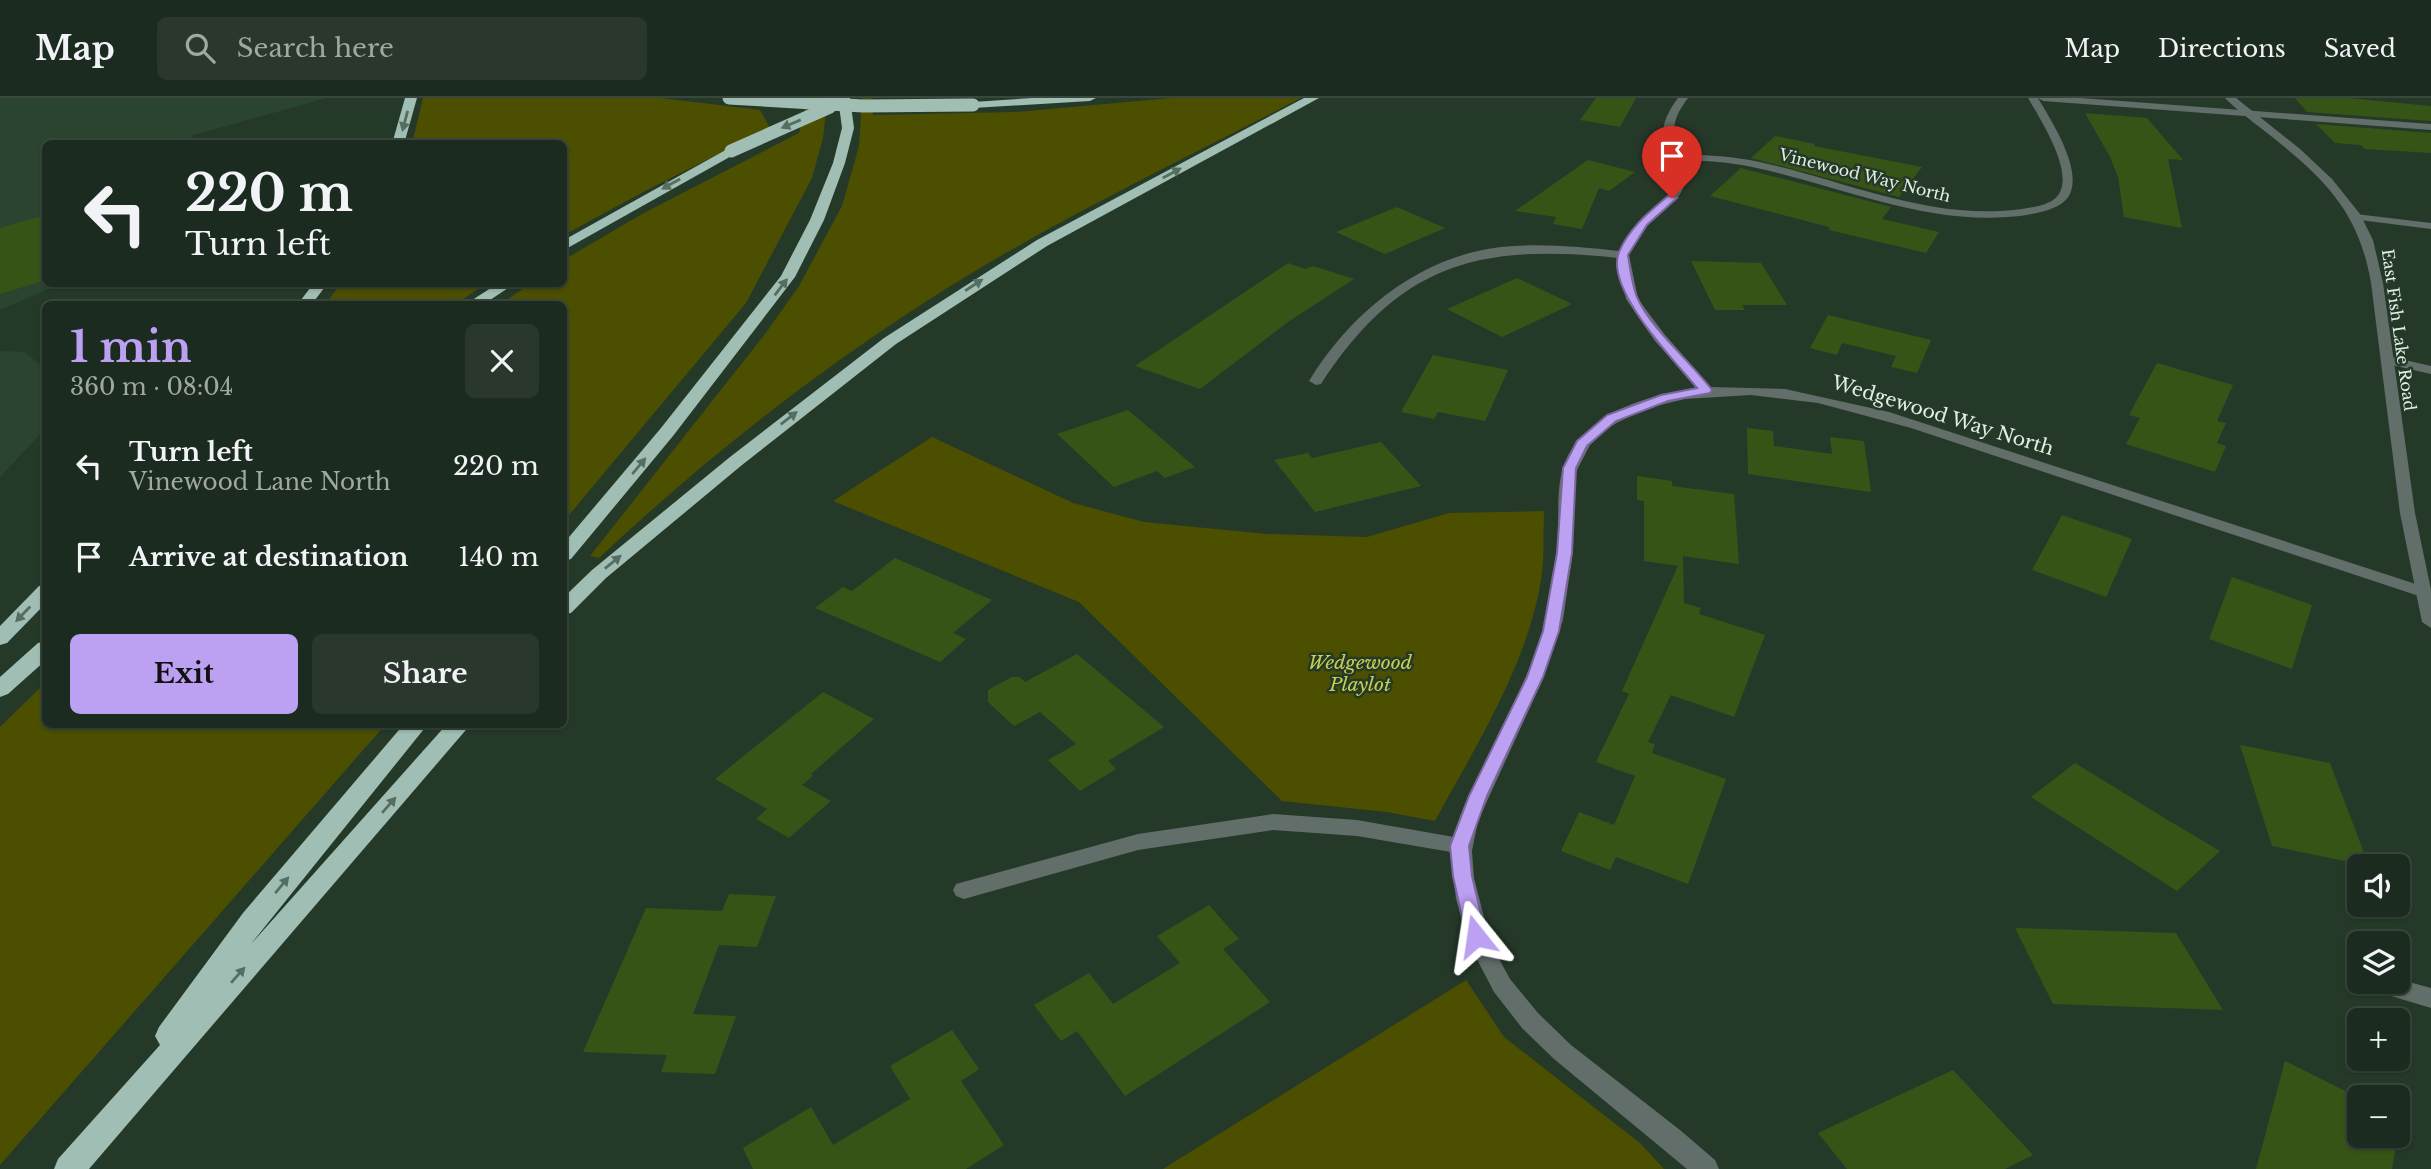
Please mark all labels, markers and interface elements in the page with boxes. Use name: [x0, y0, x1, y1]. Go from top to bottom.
search box: [157, 17, 647, 80]
text: Map: [35, 28, 115, 69]
icon: search: [181, 29, 219, 67]
text: Search here: [237, 32, 394, 64]
text: Map: [2064, 34, 2120, 63]
text: Directions: [2158, 34, 2286, 63]
text: Saved: [2324, 34, 2396, 63]
one-way arrow: [399, 110, 410, 132]
one-way arrow: [781, 118, 801, 130]
pin: [1642, 126, 1702, 198]
icon: arrive: [1653, 137, 1691, 175]
street label: Vinewood Way North: [1776, 144, 1953, 206]
text: 220 m: [185, 163, 353, 224]
one-way arrow: [1162, 167, 1182, 178]
icon: left: [70, 168, 161, 259]
one-way arrow: [661, 177, 681, 189]
text: Turn left: [185, 224, 331, 264]
street label: East Fish Lake Road: [2378, 248, 2420, 413]
one-way arrow: [965, 278, 983, 292]
one-way arrow: [773, 279, 788, 297]
text: 1 min: [70, 321, 192, 373]
button: close: [465, 324, 539, 398]
street label: Wedgewood Way North: [1828, 370, 2057, 460]
text: 360 m · 08:04: [70, 373, 233, 401]
one-way arrow: [780, 410, 798, 425]
text: Turn left: [129, 436, 253, 468]
icon: left: [70, 447, 108, 485]
text: 220 m: [453, 450, 539, 482]
one-way arrow: [631, 457, 646, 474]
text: Vinewood Lane North: [129, 468, 390, 496]
icon: arrive: [70, 538, 108, 576]
text: Arrive at destination: [129, 541, 409, 573]
text: 140 m: [458, 541, 539, 573]
one-way arrow: [605, 555, 622, 570]
one-way arrow: [15, 605, 31, 622]
button: Exit: [70, 634, 298, 714]
button: Share: [312, 634, 539, 714]
park label: Wedgewood Playlot: [1308, 651, 1413, 696]
one-way arrow: [381, 796, 396, 813]
map controls: [2347, 854, 2410, 1148]
button: sound: [2347, 854, 2410, 917]
one-way arrow: [274, 876, 290, 894]
position arrow: [1439, 899, 1513, 973]
button: layers: [2347, 931, 2410, 994]
one-way arrow: [230, 967, 246, 984]
button: +: [2347, 1008, 2410, 1071]
button: −: [2347, 1085, 2410, 1148]

